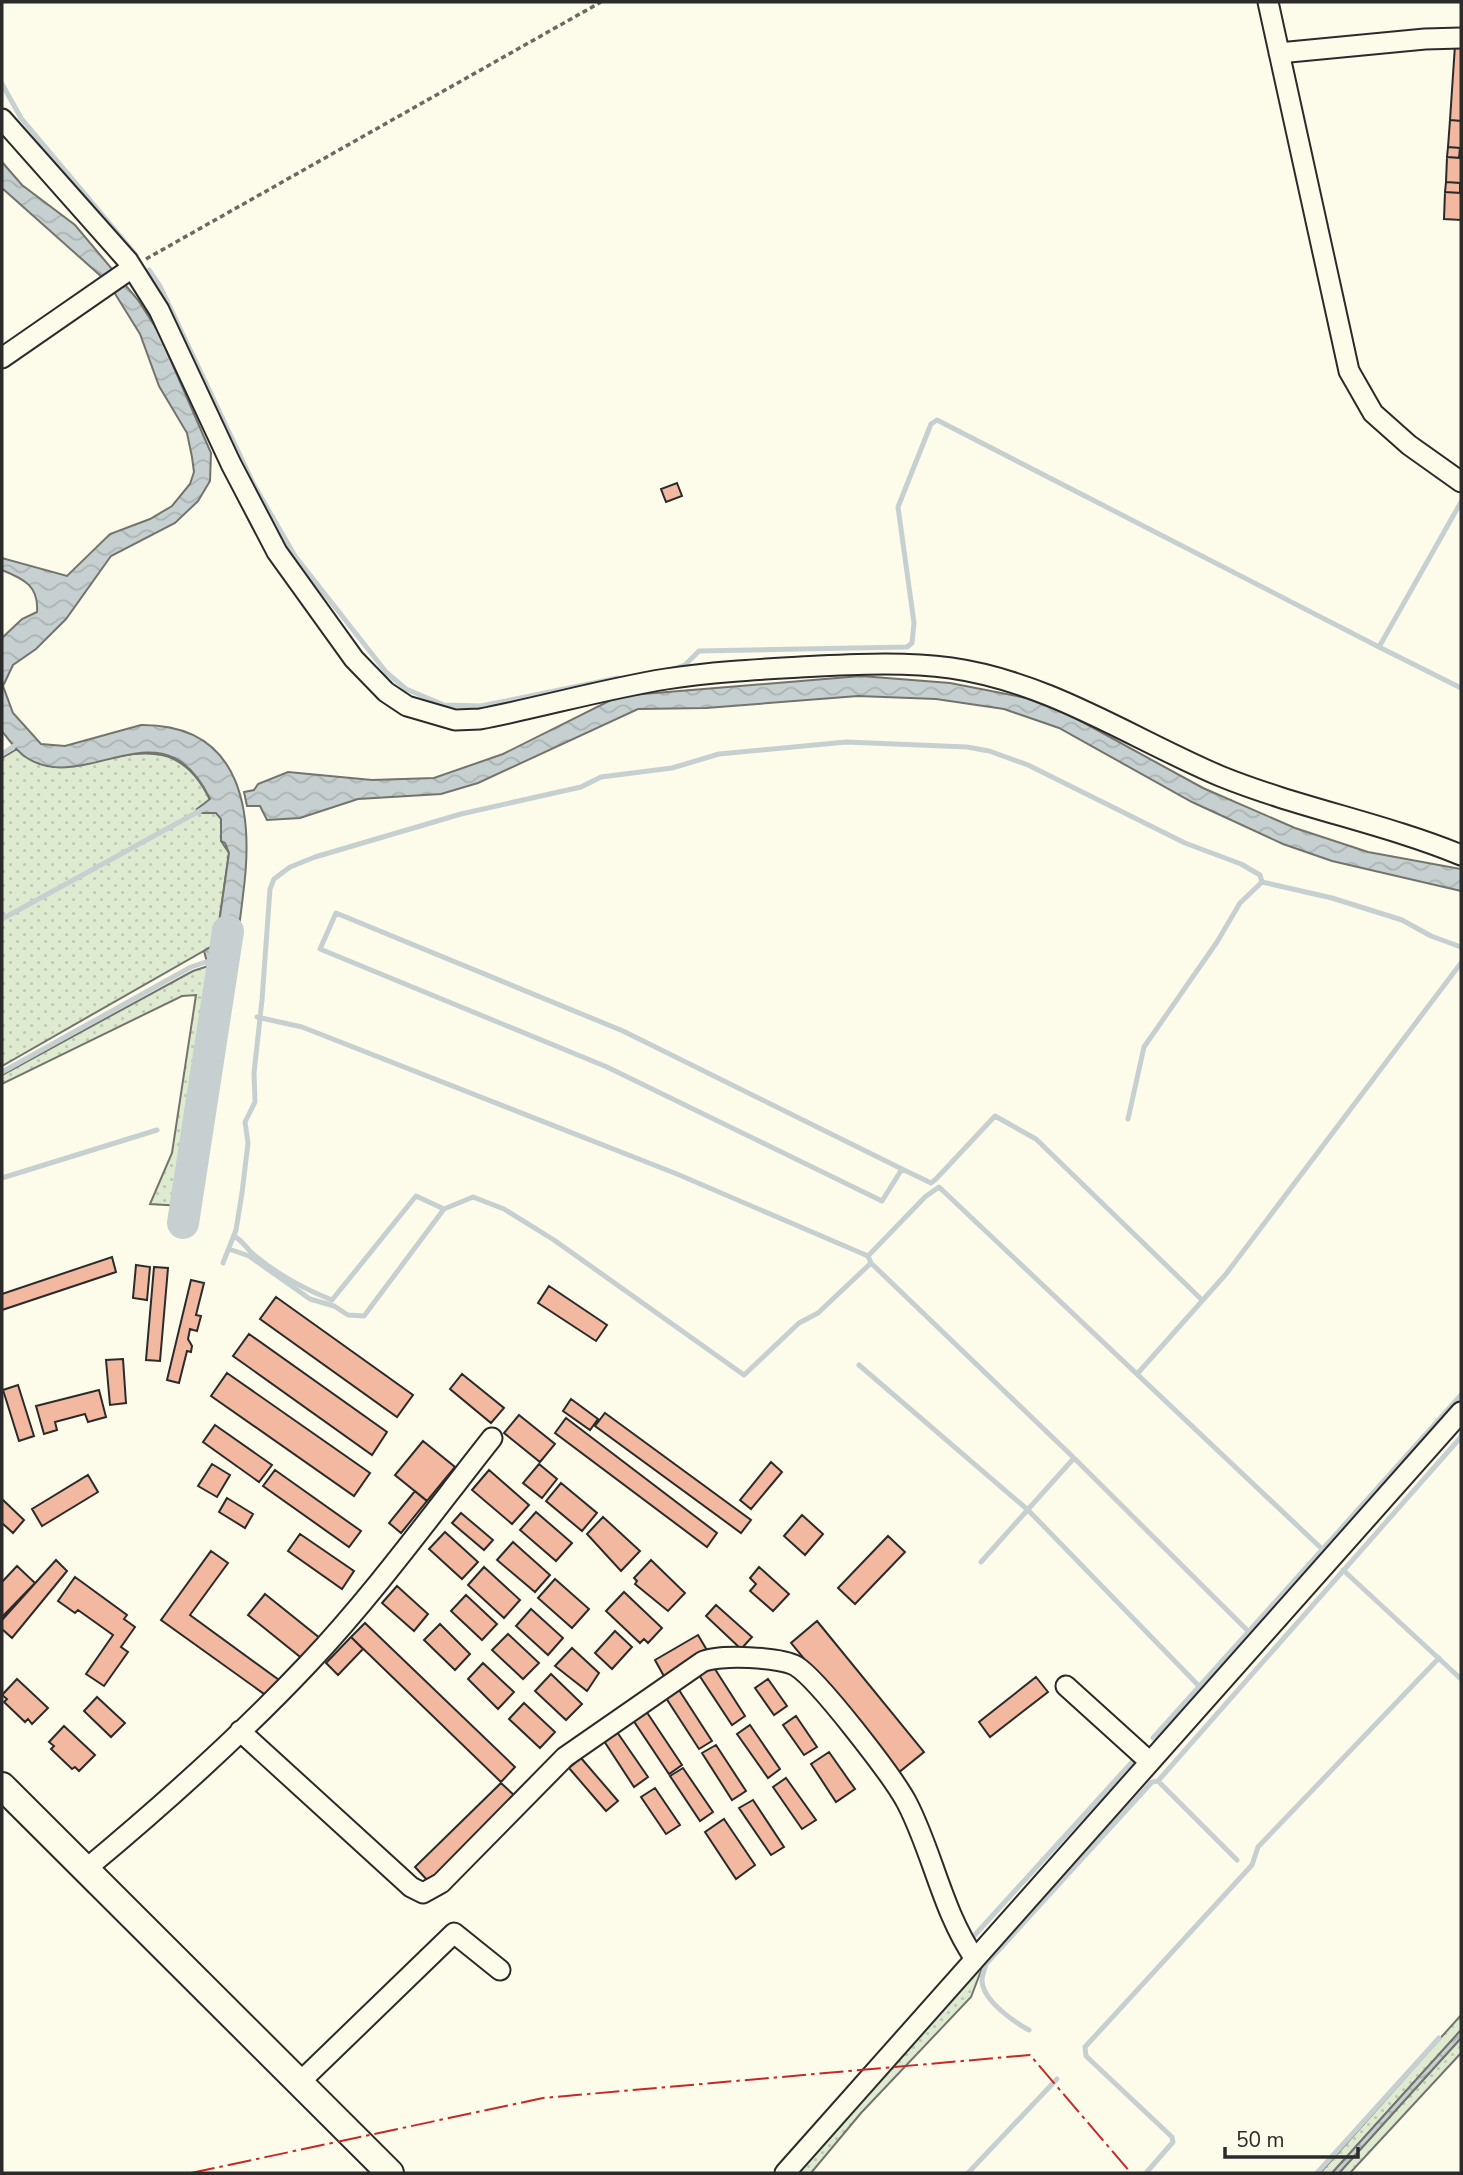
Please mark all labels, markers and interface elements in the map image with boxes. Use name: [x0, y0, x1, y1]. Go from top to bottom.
scale bar: [1225, 2116, 1358, 2160]
text: 50 m: [1236, 2126, 1285, 2154]

